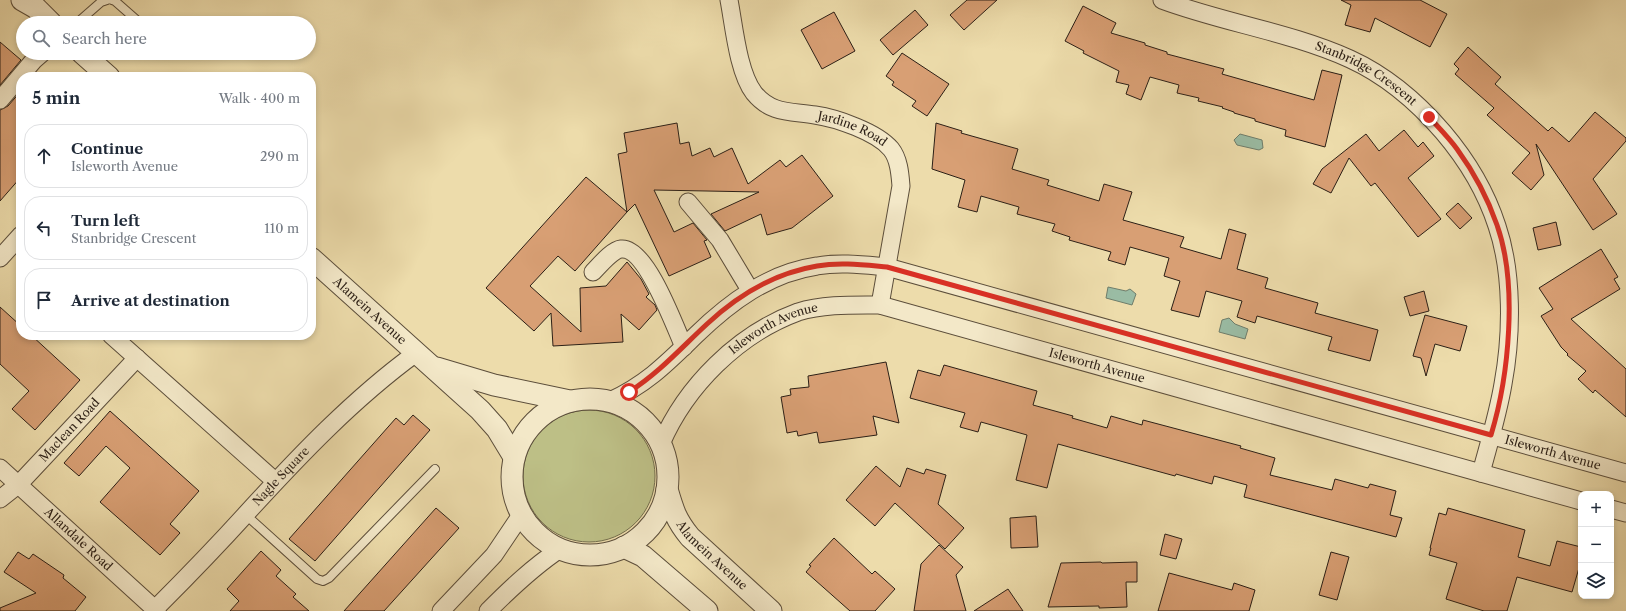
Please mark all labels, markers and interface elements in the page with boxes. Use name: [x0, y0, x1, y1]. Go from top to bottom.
search box: [16, 16, 316, 60]
icon: search: [30, 27, 52, 49]
text: Search here: [62, 29, 147, 48]
street label: Stanbridge Crescent: [1313, 38, 1421, 109]
text: 5 min: [32, 88, 80, 108]
text: Walk · 400 m: [219, 90, 300, 106]
street label: Jardine Road: [815, 107, 891, 150]
route end: [1420, 108, 1438, 126]
text: Continue: [71, 139, 143, 158]
icon: ahead: [33, 145, 55, 167]
text: 290 m: [260, 148, 299, 164]
text: Isleworth Avenue: [71, 158, 178, 174]
text: Turn left: [71, 211, 140, 230]
icon: left: [33, 217, 55, 239]
text: 110 m: [264, 220, 299, 236]
text: Stanbridge Crescent: [71, 230, 196, 246]
street label: Alamein Avenue: [330, 273, 410, 347]
icon: arrive: [33, 289, 55, 311]
text: Arrive at destination: [71, 291, 230, 310]
street label: Isleworth Avenue: [725, 300, 819, 357]
street label: Isleworth Avenue: [1047, 345, 1147, 386]
route start: [620, 383, 638, 401]
street label: Maclean Road: [36, 394, 103, 465]
street label: Isleworth Avenue: [1503, 432, 1603, 473]
street label: Nagle Square: [249, 443, 312, 509]
map controls: [1578, 491, 1614, 599]
button: +: [1578, 491, 1614, 527]
street label: Allandale Road: [41, 504, 116, 574]
street label: Alamein Avenue: [673, 517, 751, 593]
button: −: [1578, 527, 1614, 563]
button: layers: [1578, 563, 1614, 599]

